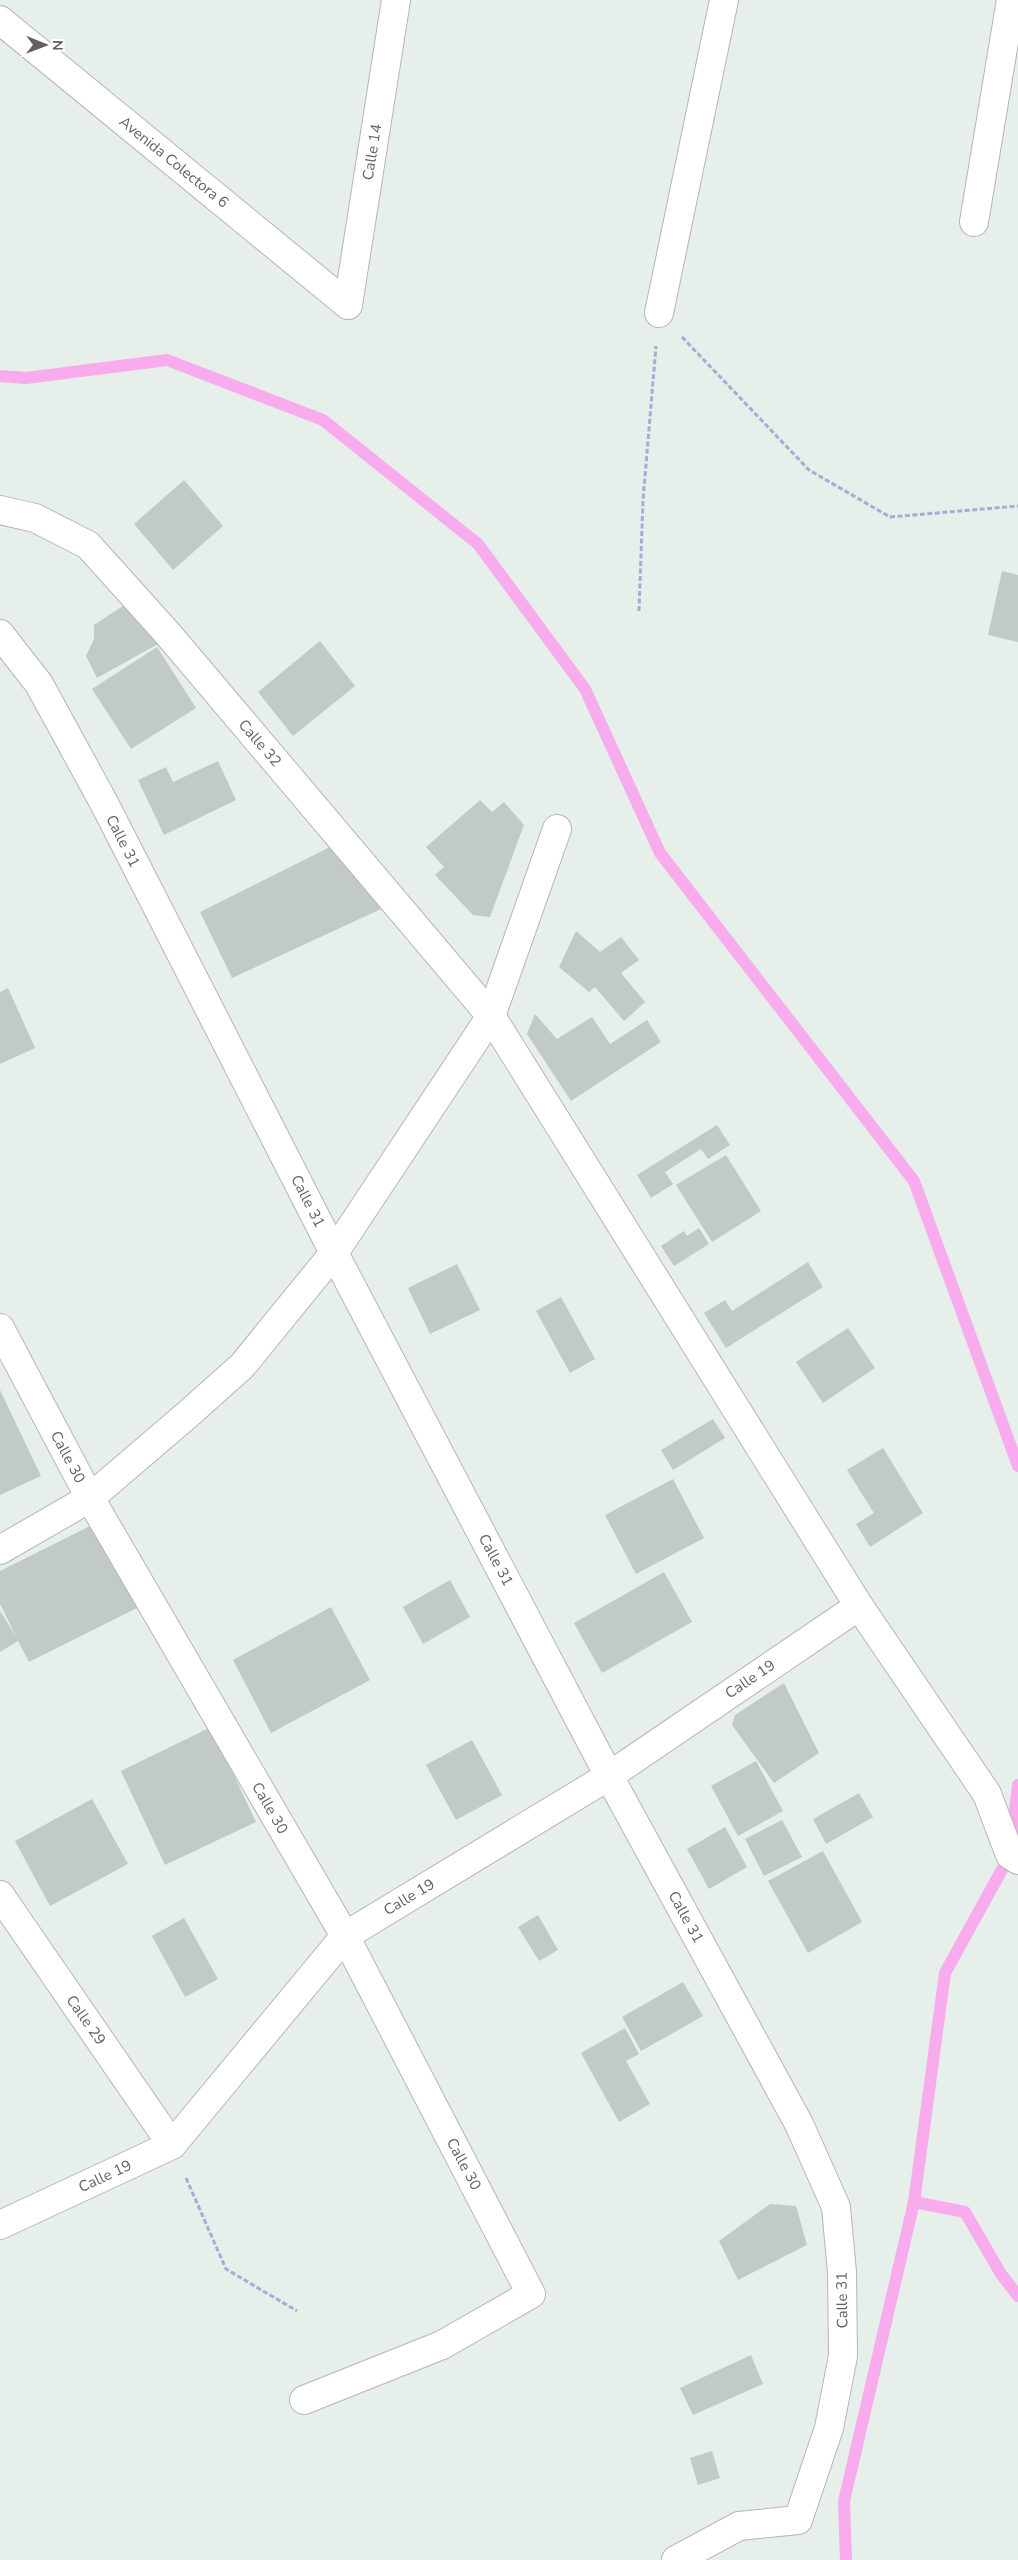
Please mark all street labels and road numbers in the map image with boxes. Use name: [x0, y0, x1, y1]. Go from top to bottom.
street label: Avenida Colectora 6: [115, 112, 233, 212]
street label: Calle 14: [358, 123, 386, 181]
street label: Calle 32: [234, 715, 286, 771]
street label: Calle 31: [101, 811, 145, 871]
street label: Calle 31: [286, 1171, 330, 1231]
street label: Calle 30: [46, 1427, 90, 1487]
street label: Calle 31: [474, 1530, 518, 1590]
street label: Calle 19: [721, 1655, 779, 1703]
street label: Calle 30: [247, 1779, 293, 1837]
street label: Calle 19: [380, 1874, 438, 1920]
street label: Calle 31: [664, 1887, 708, 1947]
street label: Calle 29: [62, 1991, 110, 2049]
street label: Calle 30: [442, 2134, 486, 2194]
street label: Calle 19: [75, 2155, 135, 2197]
street label: Calle 31: [832, 2272, 852, 2328]

